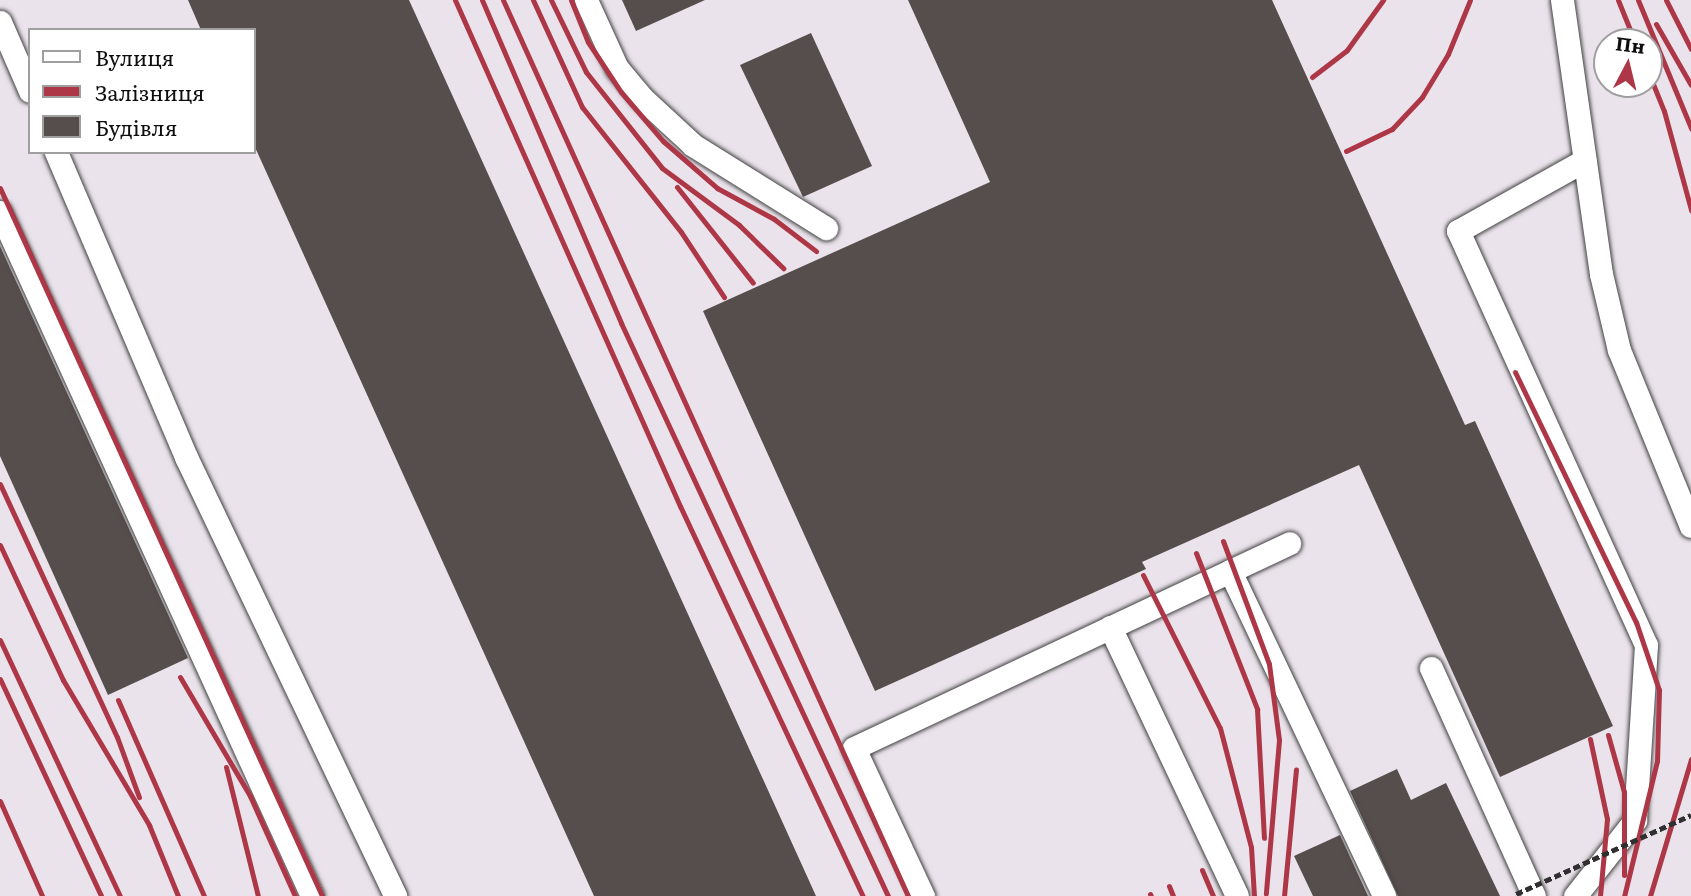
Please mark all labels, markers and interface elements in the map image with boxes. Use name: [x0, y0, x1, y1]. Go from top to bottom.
legend: [28, 28, 256, 154]
north arrow: [1593, 28, 1663, 98]
text: Пн: [1614, 28, 1647, 60]
text: Вулиця: [95, 41, 174, 72]
text: Залізниця: [95, 76, 205, 107]
text: Будівля: [95, 111, 177, 142]

